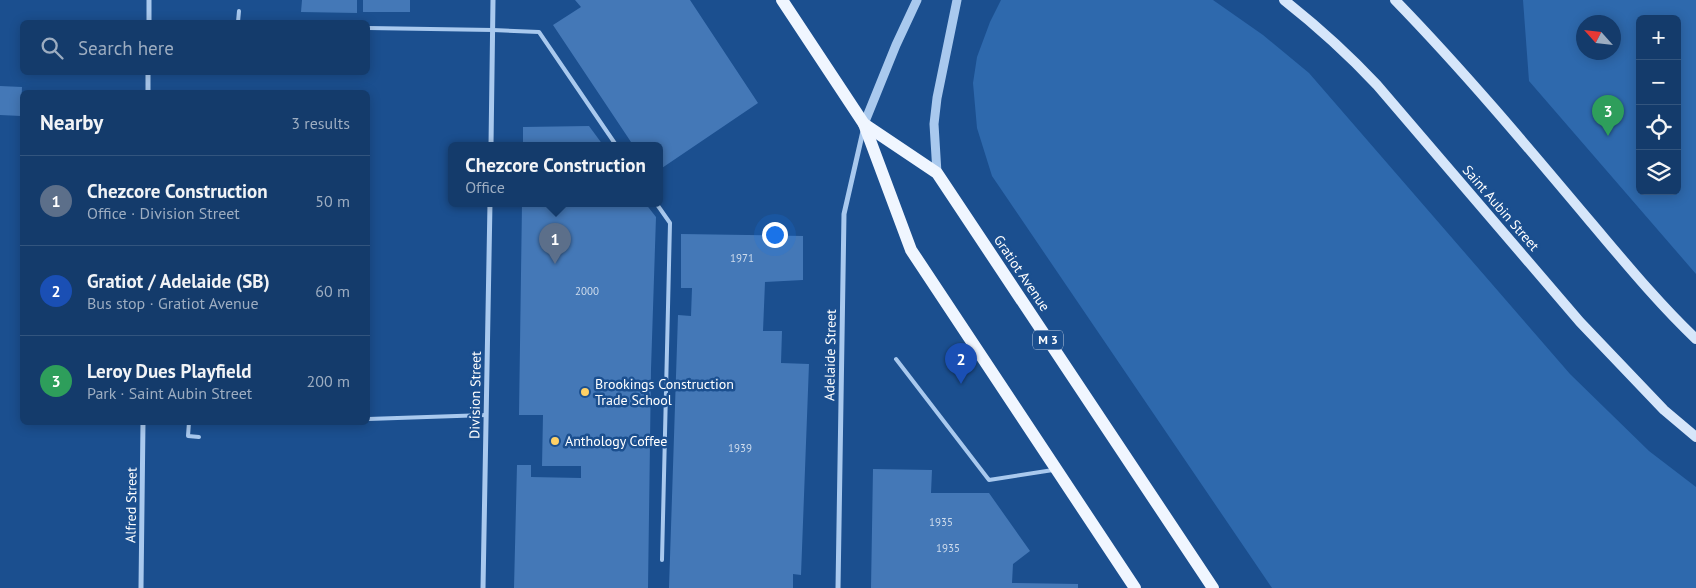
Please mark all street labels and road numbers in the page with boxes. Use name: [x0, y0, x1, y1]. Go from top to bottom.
street label: Saint Aubin Street: [1459, 161, 1543, 255]
street label: Gratiot Avenue: [990, 231, 1054, 315]
street label: Adelaide Street: [820, 309, 840, 401]
road number: M 3: [1033, 330, 1063, 350]
street label: Division Street: [465, 351, 485, 439]
street label: Alfred Street: [121, 467, 141, 543]

